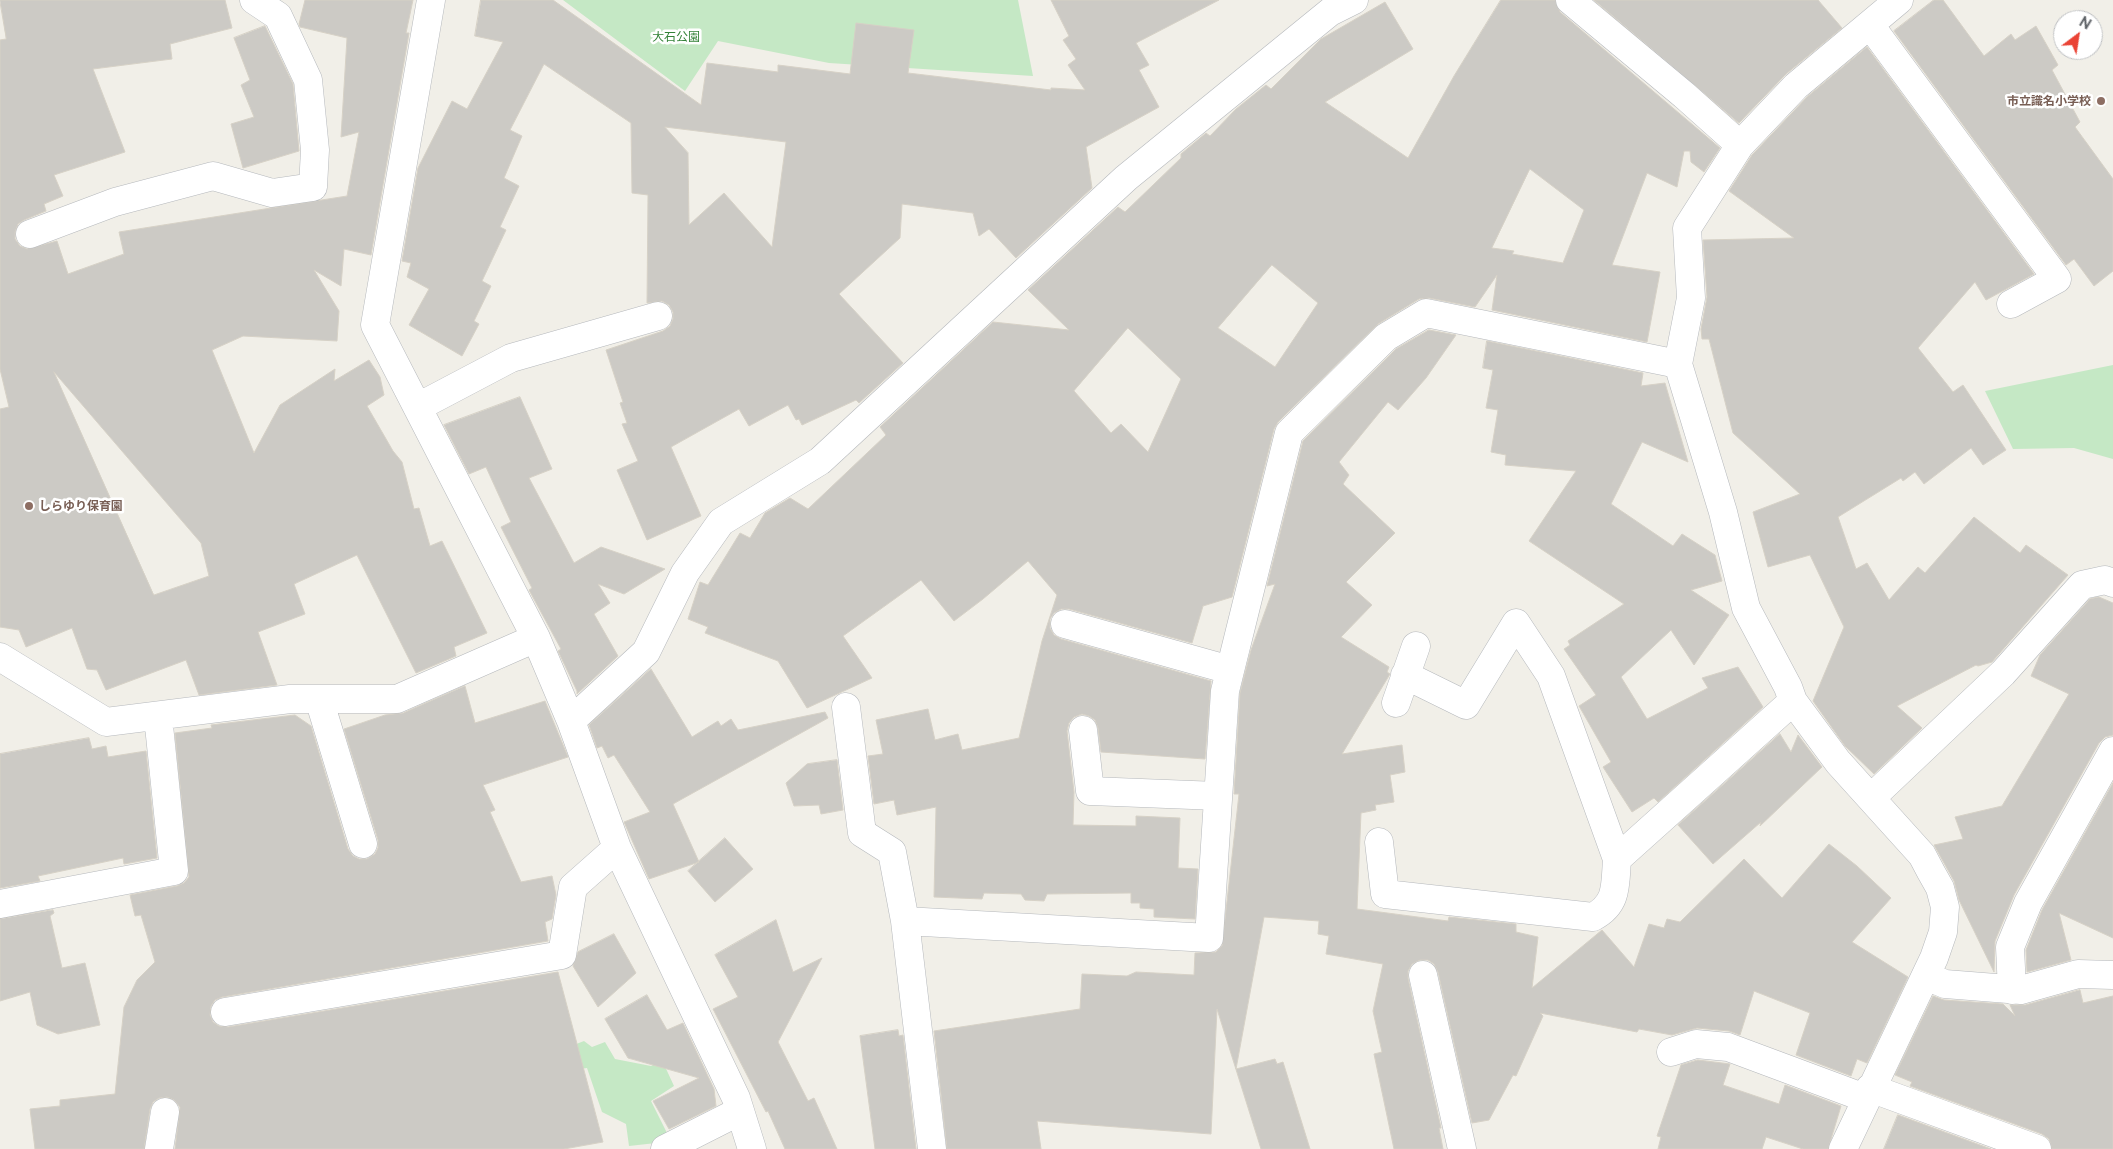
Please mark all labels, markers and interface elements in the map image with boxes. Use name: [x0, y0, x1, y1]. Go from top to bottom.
north arrow: [2053, 10, 2103, 60]
text: N: [2077, 13, 2094, 33]
park label: 大石公園: [652, 30, 700, 44]
place label: 市立識名小学校: [2007, 94, 2091, 108]
marker: 市立識名小学校: [2095, 95, 2107, 107]
place label: しらゆり保育園: [39, 499, 123, 513]
marker: しらゆり保育園: [23, 500, 35, 512]

